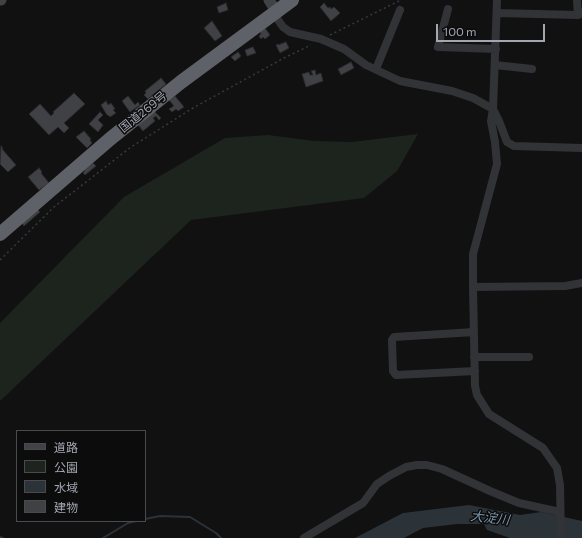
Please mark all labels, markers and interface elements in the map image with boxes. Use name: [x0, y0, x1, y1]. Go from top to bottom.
scale bar: [438, 16, 547, 42]
text: 100 m: [443, 24, 477, 38]
street label: 国道269号: [116, 88, 170, 136]
legend: [16, 430, 146, 522]
text: 道路: [54, 440, 78, 454]
text: 公園: [54, 460, 78, 474]
text: 水域: [54, 480, 78, 494]
text: 建物: [54, 500, 78, 514]
water label: 大淀川: [470, 508, 510, 528]

